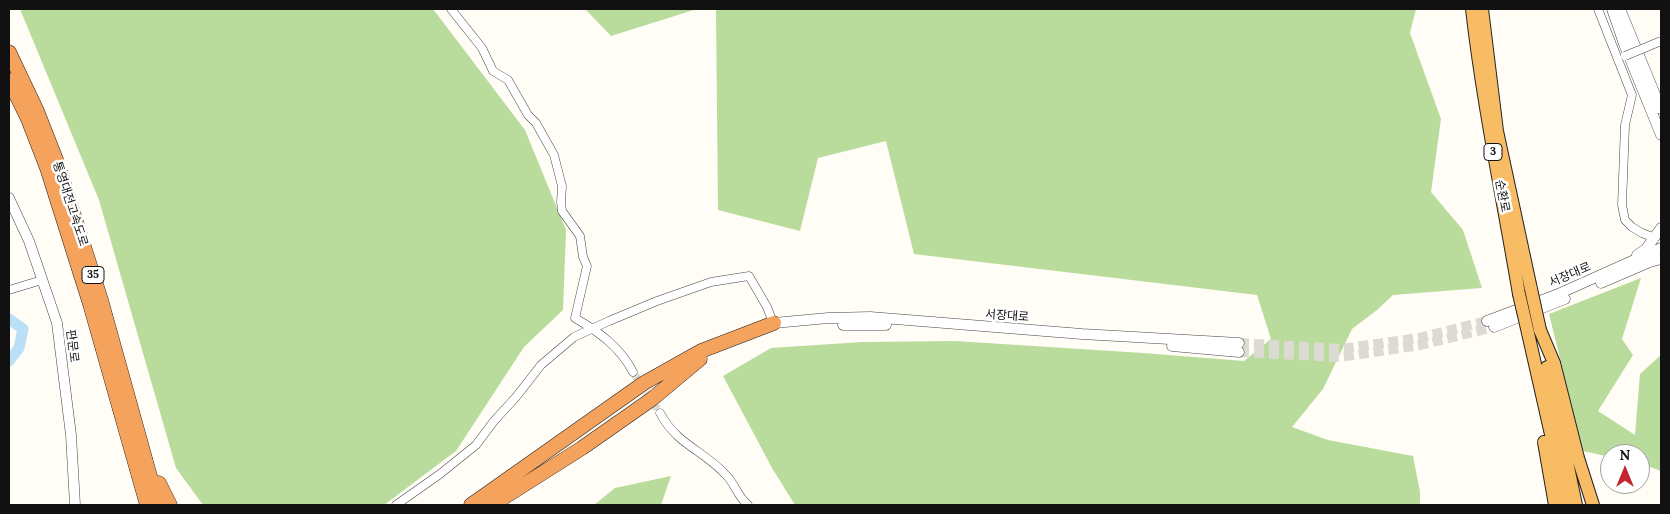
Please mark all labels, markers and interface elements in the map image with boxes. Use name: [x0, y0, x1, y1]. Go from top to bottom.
road number: 3: [1484, 144, 1502, 160]
street label: 통영대전고속도로: [50, 160, 90, 248]
street label: 순환로: [1492, 178, 1512, 214]
street label: 서장대로: [1547, 260, 1593, 290]
road number: 35: [82, 266, 104, 284]
street label: 서장대로: [984, 307, 1030, 325]
street label: 판문로: [63, 329, 81, 363]
north arrow: [1600, 444, 1650, 494]
text: N: [1620, 446, 1630, 464]

